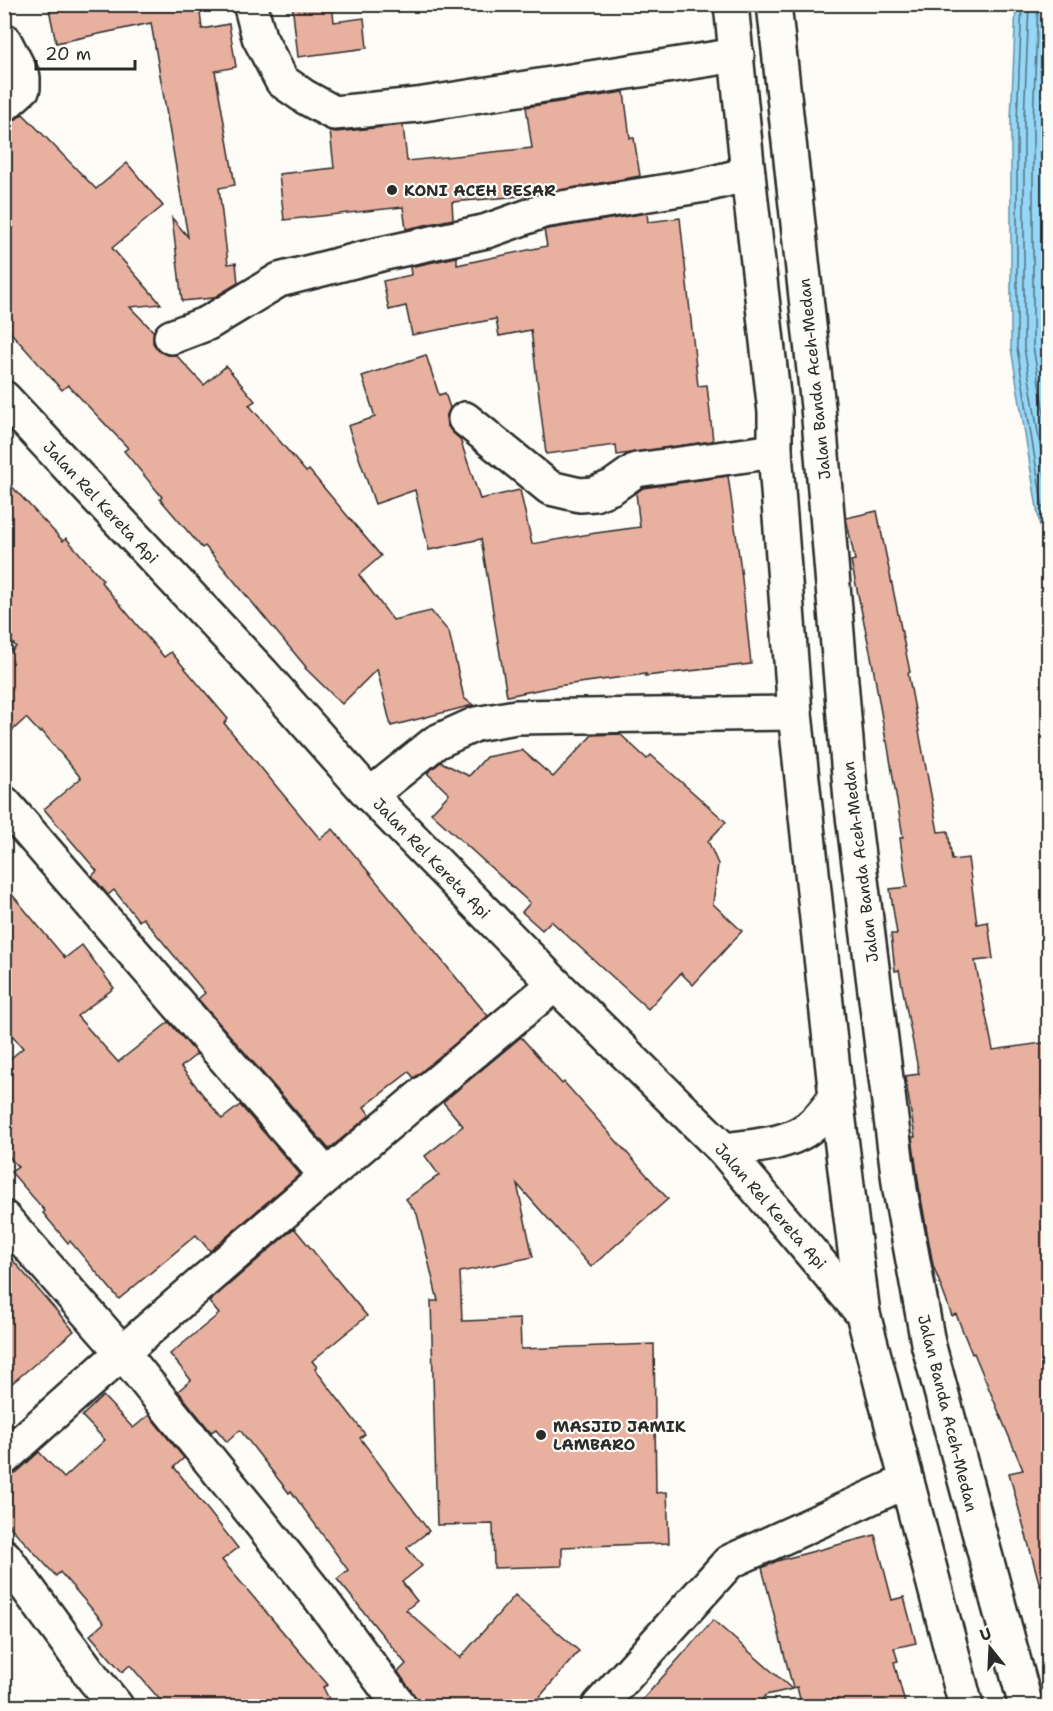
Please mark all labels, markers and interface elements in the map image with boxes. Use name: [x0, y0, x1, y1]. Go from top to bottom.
scale bar: [36, 33, 135, 71]
text: 20 m: [45, 42, 91, 66]
place label: KONI ACEH BESAR: [404, 180, 556, 201]
marker: KONI ACEH BESAR: [385, 183, 399, 197]
street label: Jalan Banda Aceh-Medan: [793, 277, 836, 481]
street label: Jalan Rel Kereta Api: [38, 437, 163, 568]
street label: Jalan Banda Aceh-Medan: [838, 760, 883, 964]
street label: Jalan Rel Kereta Api: [368, 793, 495, 923]
street label: Jalan Rel Kereta Api: [710, 1139, 831, 1274]
street label: Jalan Banda Aceh-Medan: [913, 1312, 982, 1514]
place label: MASJID JAMIK LAMBARO: [553, 1416, 686, 1455]
marker: MASJID JAMIK LAMBARO: [534, 1428, 548, 1442]
north arrow: [960, 1618, 1020, 1678]
text: U: [977, 1623, 994, 1646]

